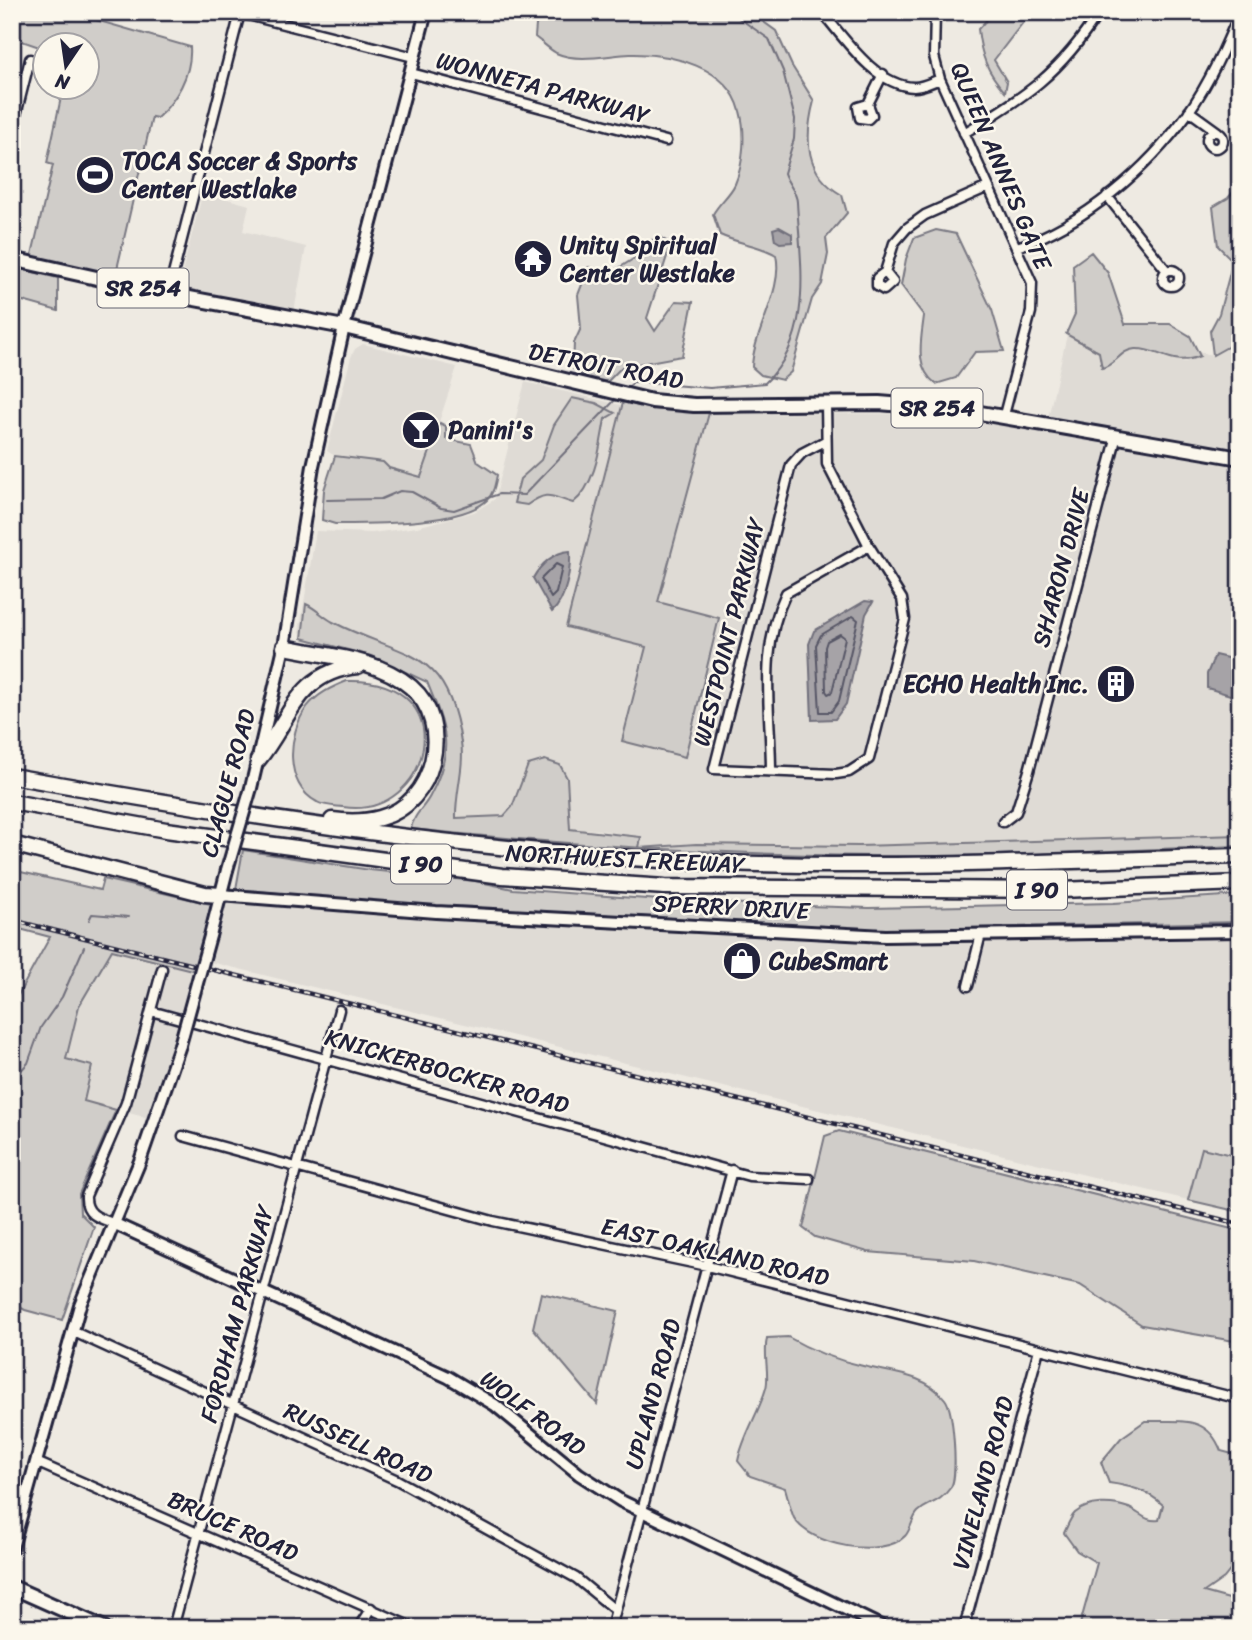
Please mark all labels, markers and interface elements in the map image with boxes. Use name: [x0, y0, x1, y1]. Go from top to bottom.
north arrow: [32, 32, 102, 102]
street label: WONNETA PARKWAY: [431, 39, 655, 137]
street label: QUEEN ANNES GATE: [938, 55, 1064, 278]
text: N: [51, 64, 73, 100]
place label: TOCA Soccer & Sports Center Westlake: [121, 140, 358, 210]
sports icon: TOCA Soccer & Sports Center Westlake: [74, 154, 116, 196]
place label: Unity Spiritual Center Westlake: [559, 224, 735, 294]
temple icon: Unity Spiritual Center Westlake: [512, 238, 554, 280]
road number: SR 254: [97, 268, 188, 308]
street label: DETROIT ROAD: [525, 330, 687, 402]
road number: SR 254: [892, 388, 982, 428]
bar icon: Panini's: [400, 409, 442, 451]
place label: Panini's: [448, 409, 534, 451]
street label: SHARON DRIVE: [1020, 482, 1103, 652]
street label: WESTPOINT PARKWAY: [680, 513, 778, 751]
place label: ECHO Health Inc.: [903, 663, 1089, 705]
building icon: ECHO Health Inc.: [1095, 663, 1137, 705]
street label: CLAGUE ROAD: [188, 703, 268, 862]
street label: NORTHWEST FREEWAY: [504, 832, 746, 886]
road number: I 90: [391, 844, 451, 884]
road number: I 90: [1007, 870, 1067, 909]
street label: SPERRY DRIVE: [652, 882, 812, 932]
shop icon: CubeSmart: [721, 940, 763, 982]
place label: CubeSmart: [768, 940, 889, 982]
street label: KNICKERBOCKER ROAD: [320, 1016, 575, 1126]
street label: FORDHAM PARKWAY: [188, 1199, 287, 1427]
street label: EAST OAKLAND ROAD: [597, 1205, 834, 1299]
street label: UPLAND ROAD: [613, 1314, 693, 1474]
street label: WOLF ROAD: [471, 1359, 596, 1468]
street label: RUSSELL ROAD: [277, 1390, 440, 1496]
street label: VINELAND ROAD: [940, 1391, 1026, 1574]
street label: BRUCE ROAD: [161, 1478, 306, 1574]

